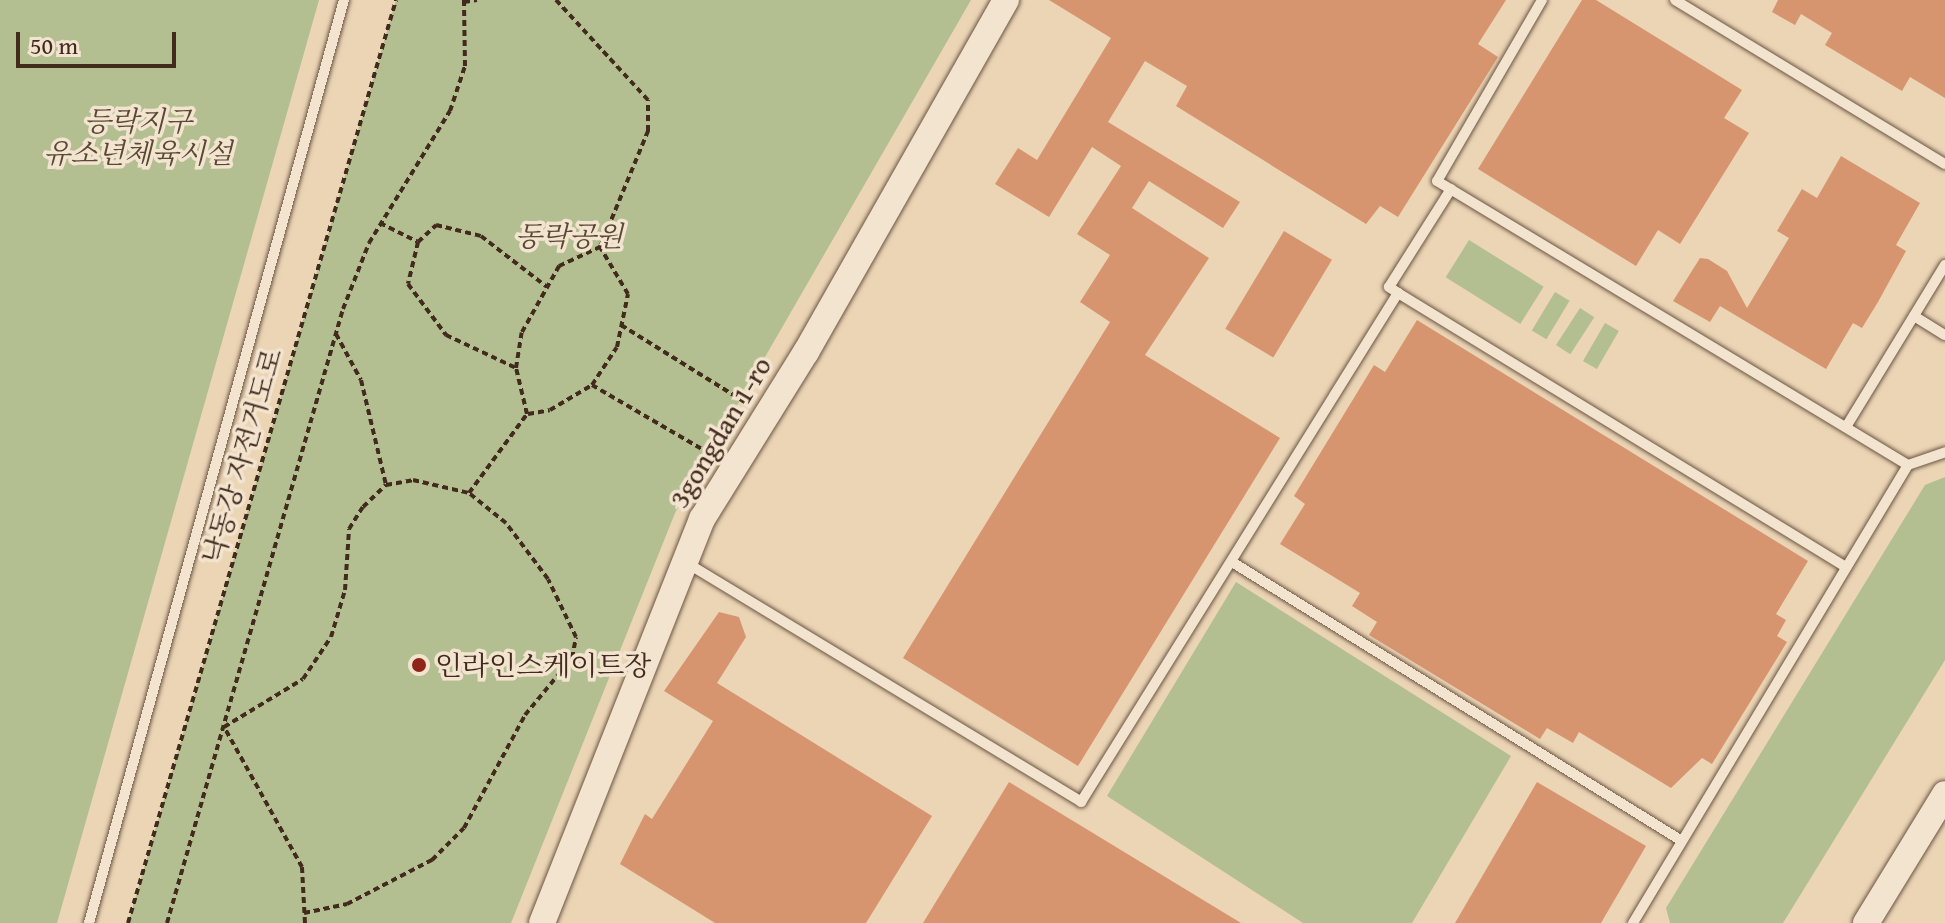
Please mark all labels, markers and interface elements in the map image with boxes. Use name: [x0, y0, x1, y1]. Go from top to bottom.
scale bar: [20, 16, 180, 66]
text: 50 m: [30, 28, 78, 63]
park label: 등락지구 유소년체육시설: [43, 104, 233, 170]
park label: 동락공원: [515, 219, 623, 253]
street label: 낙동강 자전거도로: [195, 344, 289, 568]
street label: 3gongdan 1-ro: [662, 351, 778, 513]
place label: 인라인스케이트장: [435, 648, 651, 682]
marker: 인라인스케이트장: [410, 656, 428, 674]

